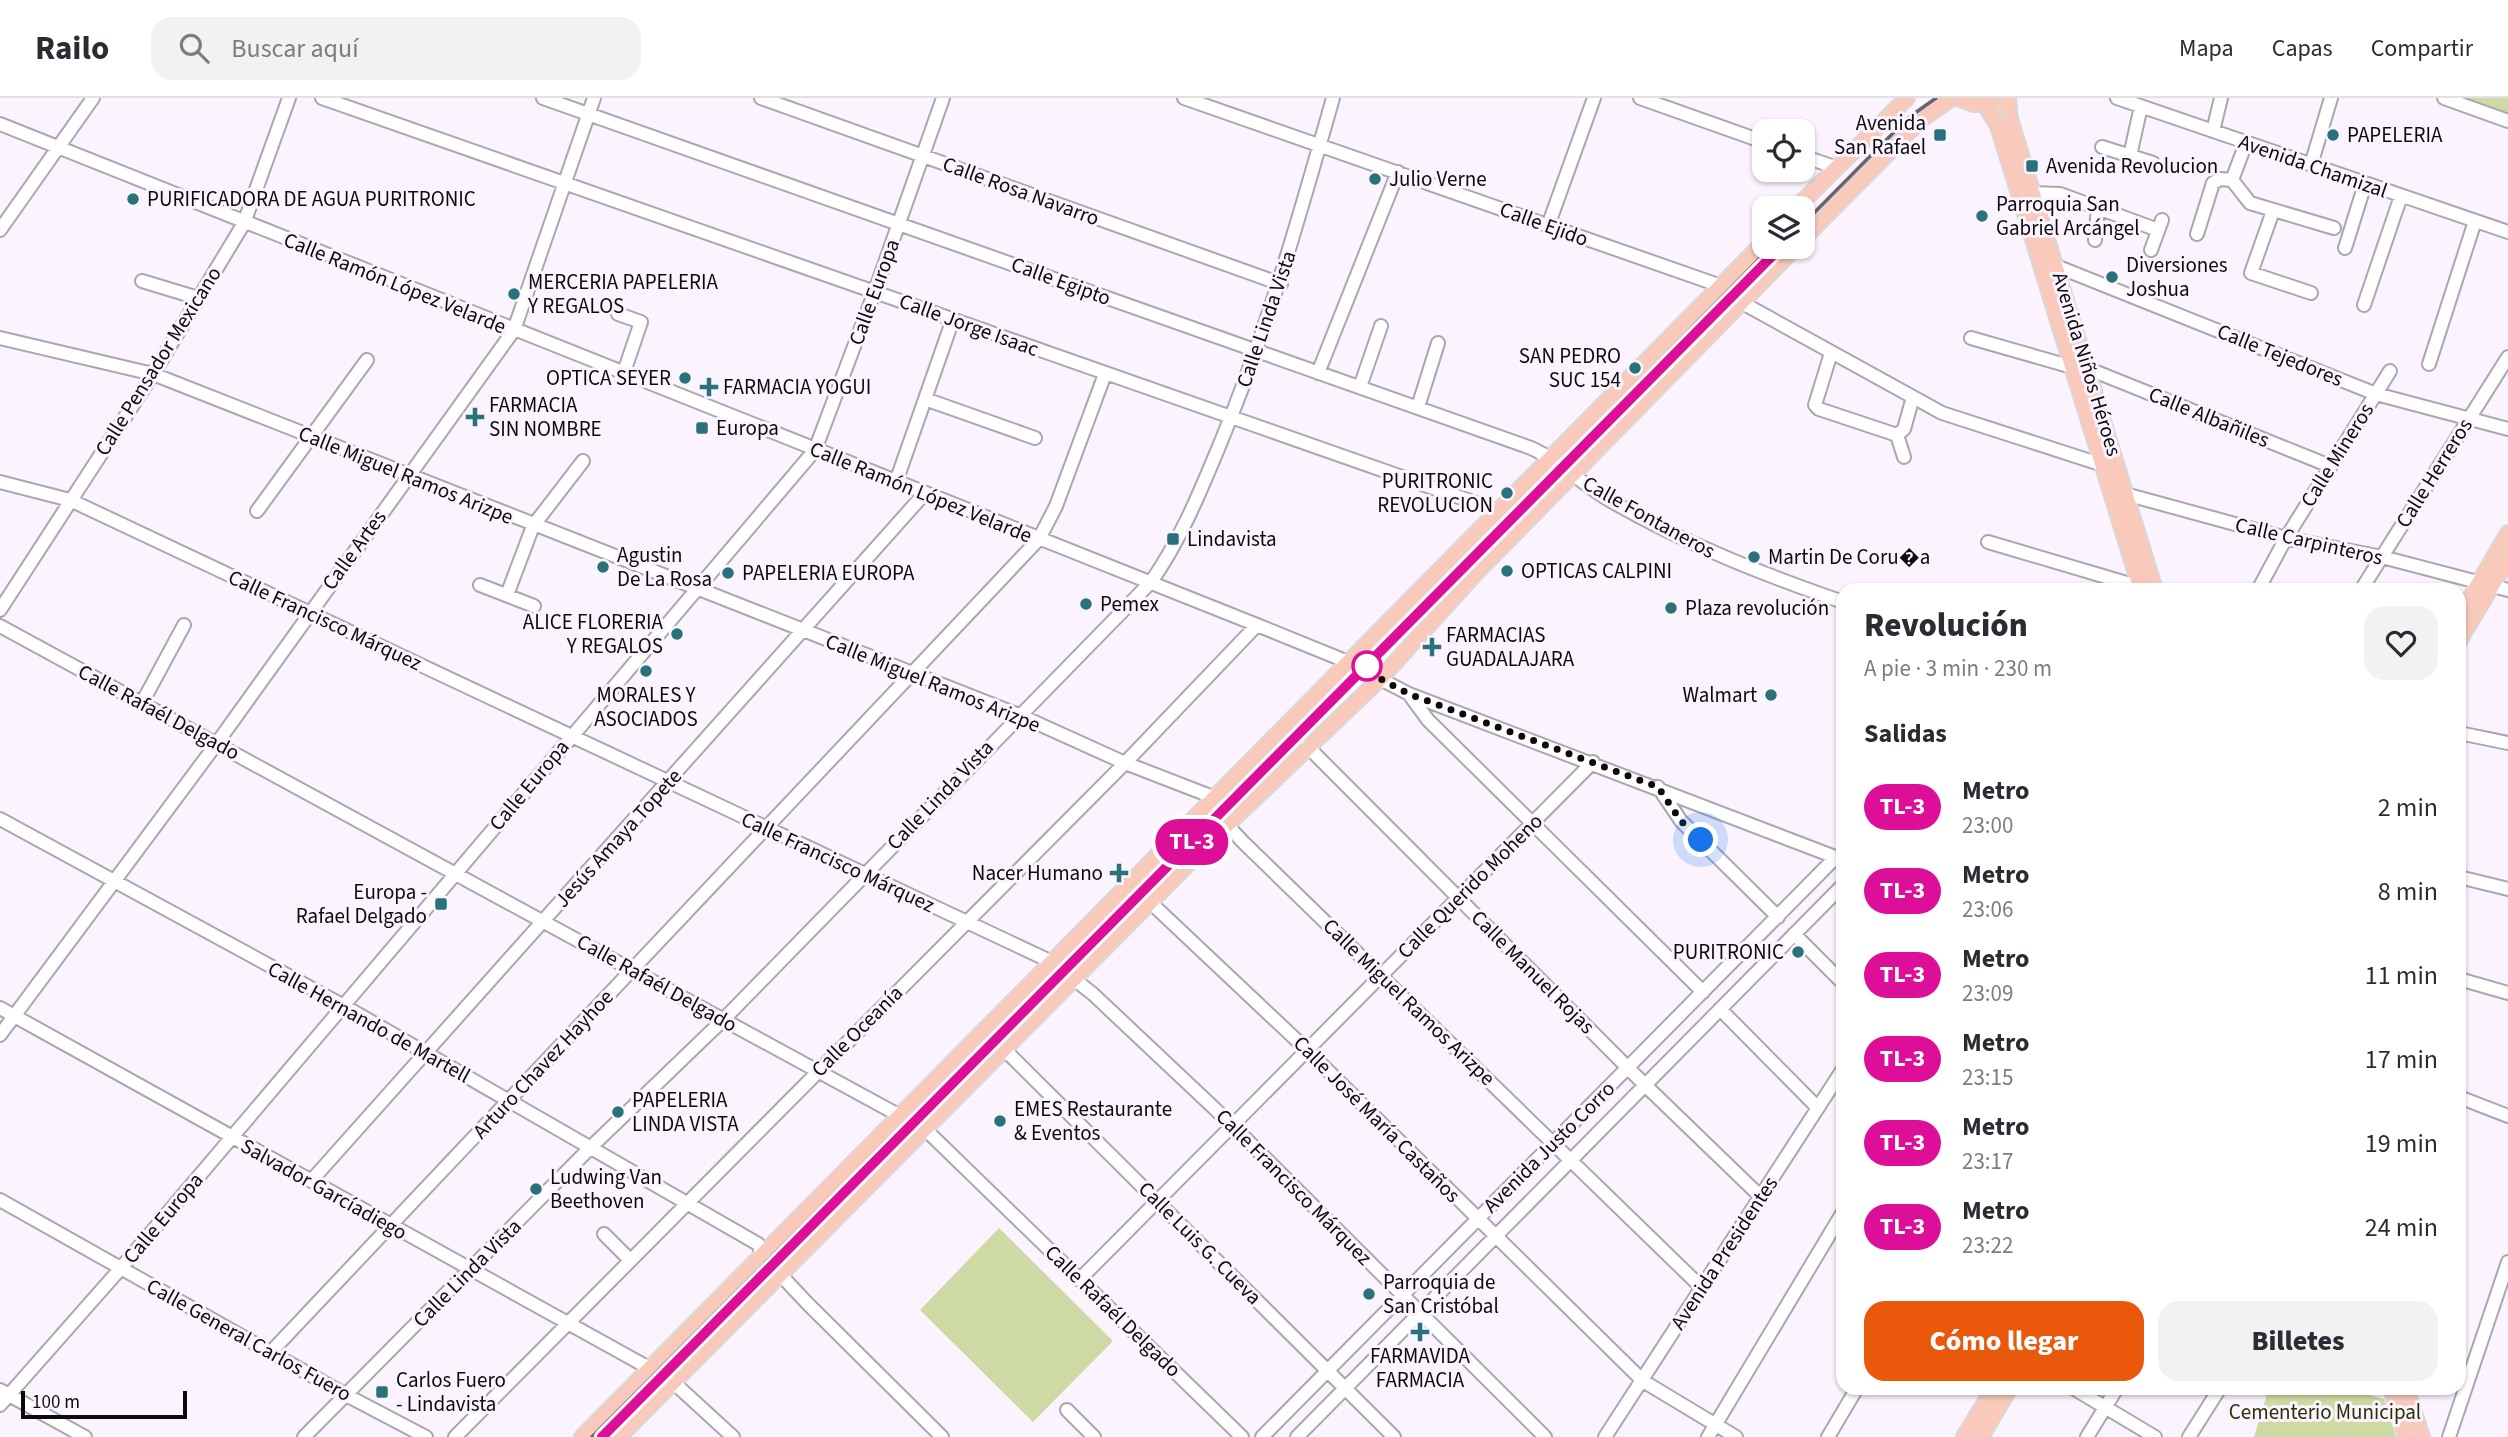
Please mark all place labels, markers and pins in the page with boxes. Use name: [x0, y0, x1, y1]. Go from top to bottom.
place label: Avenida San Rafael: [1834, 108, 1926, 162]
place label: PAPELERIA: [2347, 120, 2443, 150]
marker: Avenida San Rafael: [1932, 127, 1948, 143]
marker: PAPELERIA: [2325, 127, 2341, 143]
place label: Avenida Revolucion: [2046, 151, 2218, 181]
marker: Avenida Revolucion: [2024, 158, 2040, 174]
place label: Julio Verne: [1389, 164, 1487, 194]
marker: Julio Verne: [1367, 171, 1383, 187]
place label: PURIFICADORA DE AGUA PURITRONIC: [147, 184, 476, 214]
place label: Parroquia San Gabriel Arcángel: [1996, 189, 2140, 243]
marker: PURIFICADORA DE AGUA PURITRONIC: [125, 191, 141, 207]
marker: Parroquia San Gabriel Arcángel: [1974, 208, 1990, 224]
place label: Diversiones Joshua: [2126, 250, 2228, 304]
place label: MERCERIA PAPELERIA Y REGALOS: [527, 267, 718, 321]
marker: Diversiones Joshua: [2104, 269, 2120, 285]
marker: MERCERIA PAPELERIA Y REGALOS: [506, 286, 522, 302]
place label: SAN PEDRO SUC 154: [1519, 341, 1621, 395]
marker: SAN PEDRO SUC 154: [1627, 360, 1643, 376]
place label: OPTICA SEYER: [546, 363, 671, 393]
marker: OPTICA SEYER: [677, 370, 693, 386]
place label: FARMACIA YOGUI: [723, 372, 871, 402]
marker: FARMACIA YOGUI: [701, 379, 717, 395]
place label: FARMACIA SIN NOMBRE: [489, 390, 602, 444]
marker: FARMACIA SIN NOMBRE: [467, 409, 483, 425]
place label: Europa: [716, 413, 779, 443]
marker: Europa: [694, 420, 710, 436]
place label: PURITRONIC REVOLUCION: [1377, 466, 1493, 520]
marker: PURITRONIC REVOLUCION: [1499, 485, 1515, 501]
place label: Lindavista: [1187, 524, 1277, 554]
marker: Lindavista: [1165, 531, 1181, 547]
place label: Agustin De La Rosa: [617, 540, 712, 594]
place label: Martin De Coru�a: [1768, 542, 1930, 572]
marker: Martin De Coru�a: [1746, 549, 1762, 565]
place label: OPTICAS CALPINI: [1521, 556, 1672, 586]
place label: PAPELERIA EUROPA: [742, 558, 915, 588]
marker: Agustin De La Rosa: [595, 559, 611, 575]
marker: OPTICAS CALPINI: [1499, 563, 1515, 579]
marker: PAPELERIA EUROPA: [720, 565, 736, 581]
place label: Pemex: [1100, 589, 1159, 619]
place label: Plaza revolución: [1685, 593, 1829, 623]
marker: Pemex: [1078, 596, 1094, 612]
marker: Plaza revolución: [1663, 600, 1679, 616]
place label: ALICE FLORERIA Y REGALOS: [523, 607, 664, 661]
place label: FARMACIAS GUADALAJARA: [1446, 620, 1575, 674]
marker: ALICE FLORERIA Y REGALOS: [669, 626, 685, 642]
marker: FARMACIAS GUADALAJARA: [1424, 639, 1440, 655]
unlabelled marker: [1352, 651, 1382, 681]
marker: MORALES Y ASOCIADOS: [638, 663, 654, 679]
place label: MORALES Y ASOCIADOS: [594, 680, 698, 734]
place label: Walmart: [1683, 680, 1757, 710]
marker: Walmart: [1763, 687, 1779, 703]
place label: Nacer Humano: [972, 858, 1103, 888]
marker: Nacer Humano: [1109, 863, 1129, 883]
place label: Europa - Rafael Delgado: [296, 877, 427, 931]
marker: Europa - Rafael Delgado: [433, 896, 449, 912]
place label: PURITRONIC: [1673, 937, 1784, 967]
marker: PURITRONIC: [1790, 944, 1806, 960]
place label: PAPELERIA LINDA VISTA: [632, 1085, 739, 1139]
place label: EMES Restaurante & Eventos: [1014, 1094, 1172, 1148]
marker: PAPELERIA LINDA VISTA: [610, 1104, 626, 1120]
marker: EMES Restaurante & Eventos: [992, 1113, 1008, 1129]
place label: Ludwing Van Beethoven: [550, 1162, 662, 1216]
marker: Ludwing Van Beethoven: [528, 1181, 544, 1197]
place label: Parroquia de San Cristóbal: [1383, 1267, 1499, 1321]
marker: Parroquia de San Cristóbal: [1361, 1286, 1377, 1302]
marker: FARMAVIDA FARMACIA: [1412, 1324, 1428, 1340]
place label: FARMAVIDA FARMACIA: [1370, 1341, 1470, 1395]
place label: Carlos Fuero - Lindavista: [396, 1365, 506, 1419]
marker: Carlos Fuero - Lindavista: [374, 1384, 390, 1400]

